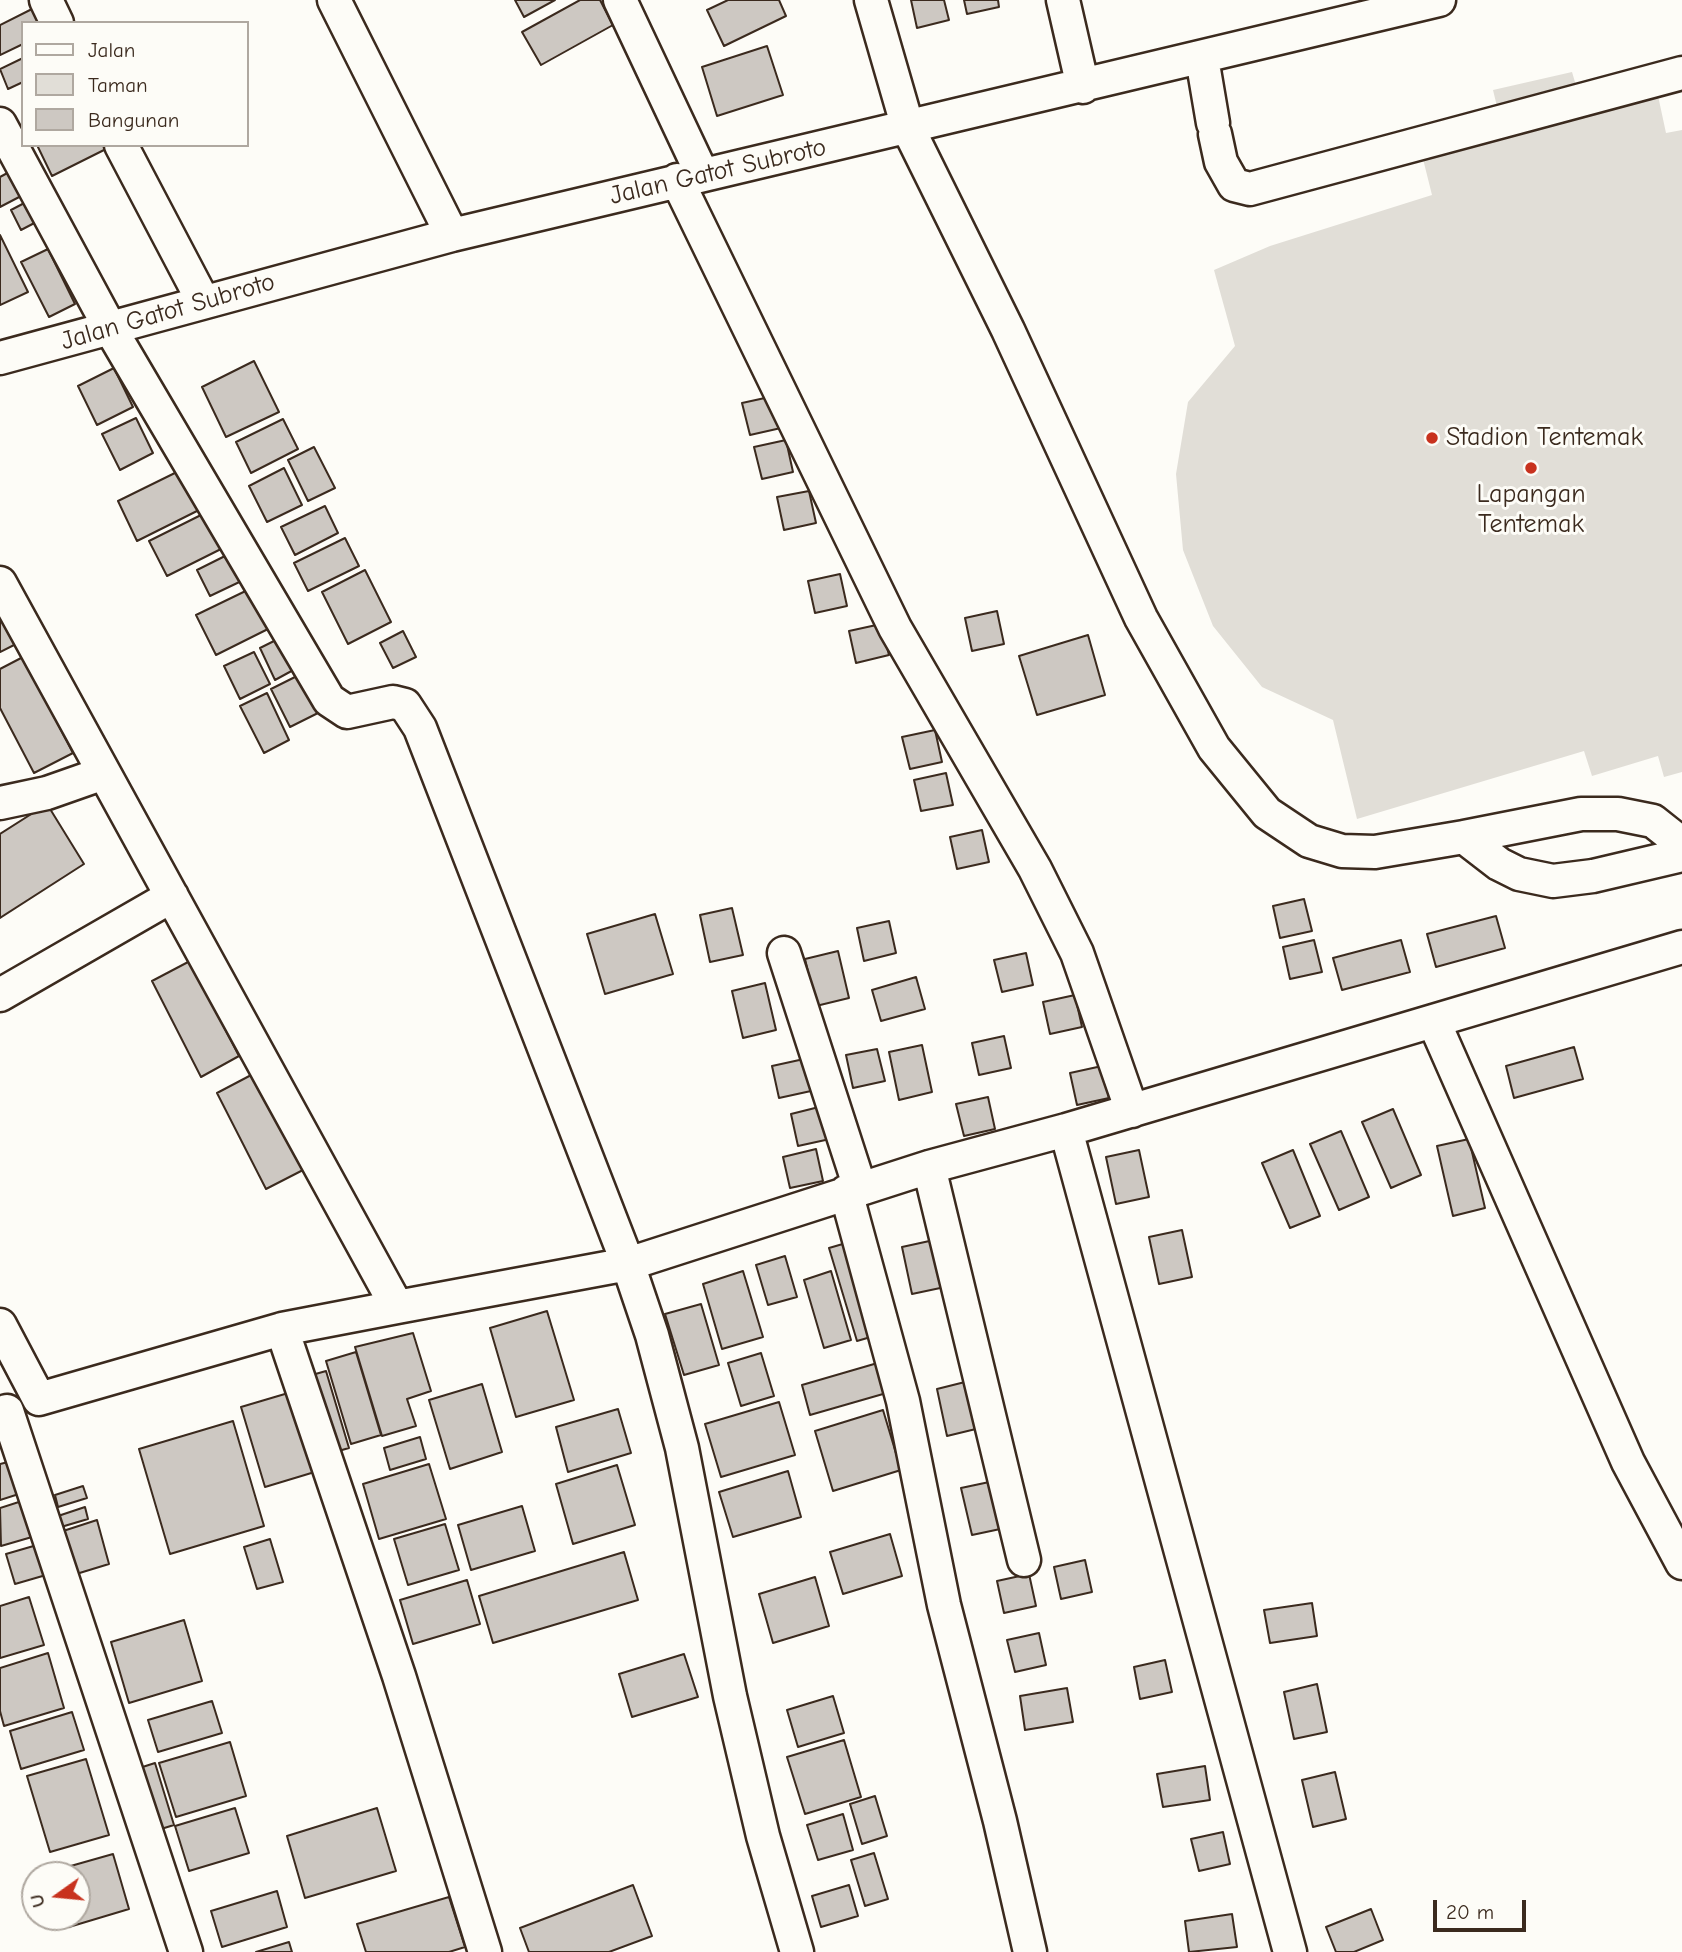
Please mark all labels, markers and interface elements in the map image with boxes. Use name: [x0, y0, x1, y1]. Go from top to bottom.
legend: [21, 21, 248, 147]
text: Jalan: [88, 38, 135, 62]
text: Taman: [88, 73, 148, 97]
text: Bangunan: [88, 108, 179, 132]
street label: Jalan Gatot Subroto: [607, 132, 829, 212]
street label: Jalan Gatot Subroto: [57, 267, 279, 357]
place label: Stadion Tentemak: [1446, 422, 1643, 454]
marker: Stadion Tentemak: [1424, 430, 1440, 446]
marker: Lapangan Tentemak: [1523, 460, 1539, 476]
place label: Lapangan Tentemak: [1476, 479, 1586, 540]
north arrow: [21, 1861, 91, 1931]
scale bar: [1437, 1885, 1530, 1929]
text: U: [25, 1892, 50, 1910]
text: 20 m: [1446, 1900, 1494, 1924]

